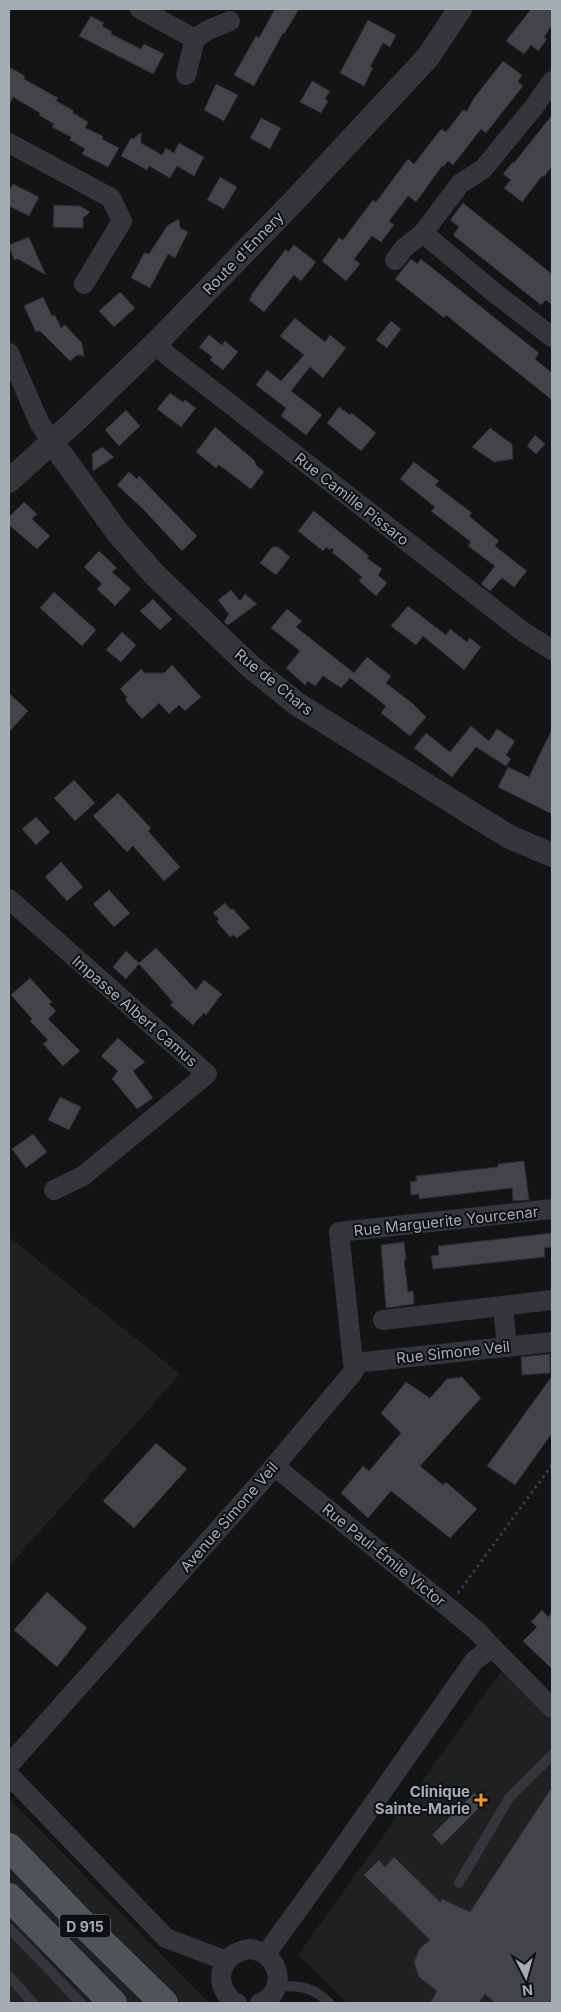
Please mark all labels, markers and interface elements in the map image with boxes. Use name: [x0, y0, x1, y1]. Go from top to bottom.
street label: Route d'Ennery: [198, 207, 288, 299]
street label: Rue Camille Pissaro: [291, 448, 413, 550]
street label: Rue de Chars: [231, 645, 317, 719]
street label: Impasse Albert Camus: [68, 951, 202, 1071]
street label: Rue Marguerite Yourcenar: [353, 1202, 540, 1240]
street label: Rue Simone Veil: [395, 1337, 511, 1367]
street label: Avenue Simone Veil: [176, 1458, 282, 1576]
street label: Rue Paul-Émile Victor: [318, 1499, 450, 1611]
place label: Clinique Sainte-Marie: [375, 1782, 470, 1818]
marker: Clinique Sainte-Marie: [474, 1793, 488, 1807]
road number: D 915: [60, 1914, 110, 1938]
north arrow: [501, 1952, 551, 2002]
text: N: [521, 1981, 534, 1999]

